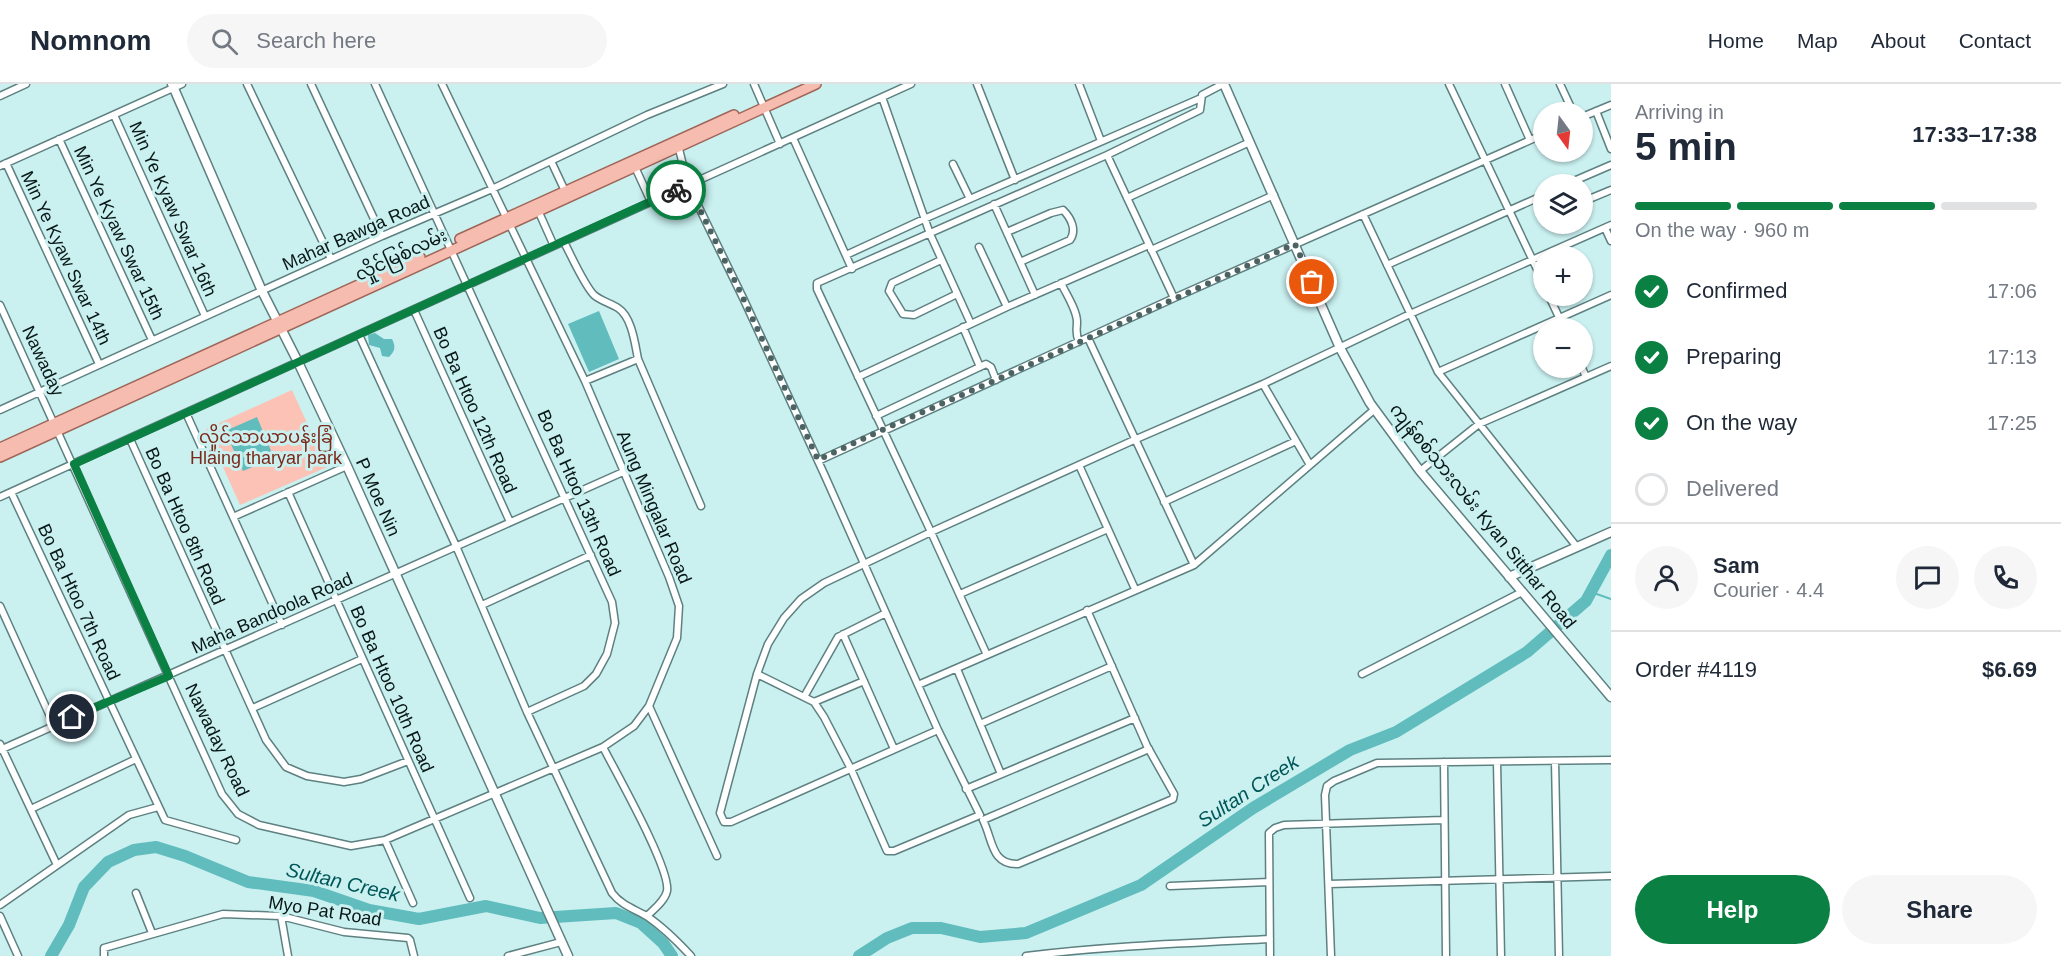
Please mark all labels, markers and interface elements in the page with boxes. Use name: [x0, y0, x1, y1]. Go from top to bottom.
search box: [187, 14, 607, 68]
text: Nomnom: [30, 25, 151, 56]
icon: search: [208, 25, 241, 58]
text: Search here: [256, 28, 376, 53]
text: Home: [1708, 29, 1764, 52]
text: Map: [1797, 29, 1838, 52]
text: About: [1871, 29, 1926, 52]
text: Contact: [1959, 29, 2031, 52]
text: Arriving in: [1635, 101, 1724, 123]
north arrow: [1533, 102, 1593, 162]
map controls: [1533, 102, 1593, 378]
street label: Min Ye Kyaw Swar 16th: [125, 119, 221, 299]
text: 17:33–17:38: [1912, 122, 2037, 147]
text: 5 min: [1635, 125, 1737, 168]
street label: Min Ye Kyaw Swar 15th: [70, 143, 168, 323]
courier: [646, 160, 706, 220]
street label: Min Ye Kyaw Swar 14th: [17, 168, 115, 348]
icon: bike: [660, 174, 693, 207]
button: layers: [1533, 174, 1593, 234]
street label: Mahar Bawga Road: [279, 192, 433, 274]
text: On the way · 960 m: [1635, 219, 1810, 241]
street label: လှိုင်မြစ်လမ်း: [350, 221, 452, 290]
button: +: [1533, 246, 1593, 306]
pin: [1286, 256, 1337, 307]
icon: bag: [1295, 265, 1328, 298]
icon: check: [1635, 275, 1668, 308]
text: Confirmed: [1686, 278, 1787, 303]
text: 17:06: [1987, 280, 2037, 302]
button: −: [1533, 318, 1593, 378]
street label: Nawaday: [18, 323, 68, 399]
street label: Bo Ba Htoo 12th Road: [429, 324, 521, 496]
icon: check: [1635, 341, 1668, 374]
text: Preparing: [1686, 344, 1781, 369]
text: 17:13: [1987, 346, 2037, 368]
street label: ကျန်စစ်သားလမ်း Kyan Sitthar Road: [1382, 398, 1582, 636]
street label: Bo Ba Htoo 13th Road: [533, 407, 625, 579]
icon: check: [1635, 407, 1668, 440]
text: On the way: [1686, 410, 1797, 435]
text: 17:25: [1987, 412, 2037, 434]
park label: လှိုင်သာယာပန်းခြံ Hlaing tharyar park: [190, 423, 343, 468]
street label: Aung Mingalar Road: [613, 428, 695, 586]
street label: Bo Ba Htoo 8th Road: [141, 444, 229, 608]
street label: P Moe Nin: [352, 455, 404, 539]
text: Delivered: [1686, 476, 1779, 501]
street label: Bo Ba Htoo 7th Road: [34, 521, 124, 683]
button: person: [1635, 546, 1698, 609]
button: chat: [1896, 546, 1959, 609]
button: phone: [1974, 546, 2037, 609]
text: Sam: [1713, 553, 1759, 578]
street label: Maha Bandoola Road: [188, 568, 356, 658]
text: Courier · 4.4: [1713, 579, 1824, 601]
street label: Bo Ba Htoo 10th Road: [346, 603, 438, 775]
text: Order #4119: [1635, 657, 1757, 682]
text: $6.69: [1982, 657, 2037, 682]
street label: Nawaday Road: [181, 680, 253, 800]
pin: [46, 691, 97, 742]
icon: home: [55, 700, 88, 733]
water label: Sultan Creek: [1194, 750, 1303, 832]
water label: Sultan Creek: [284, 858, 403, 906]
button: Help: [1635, 875, 1830, 944]
button: Share: [1842, 875, 2037, 944]
street label: Myo Pat Road: [267, 892, 383, 930]

